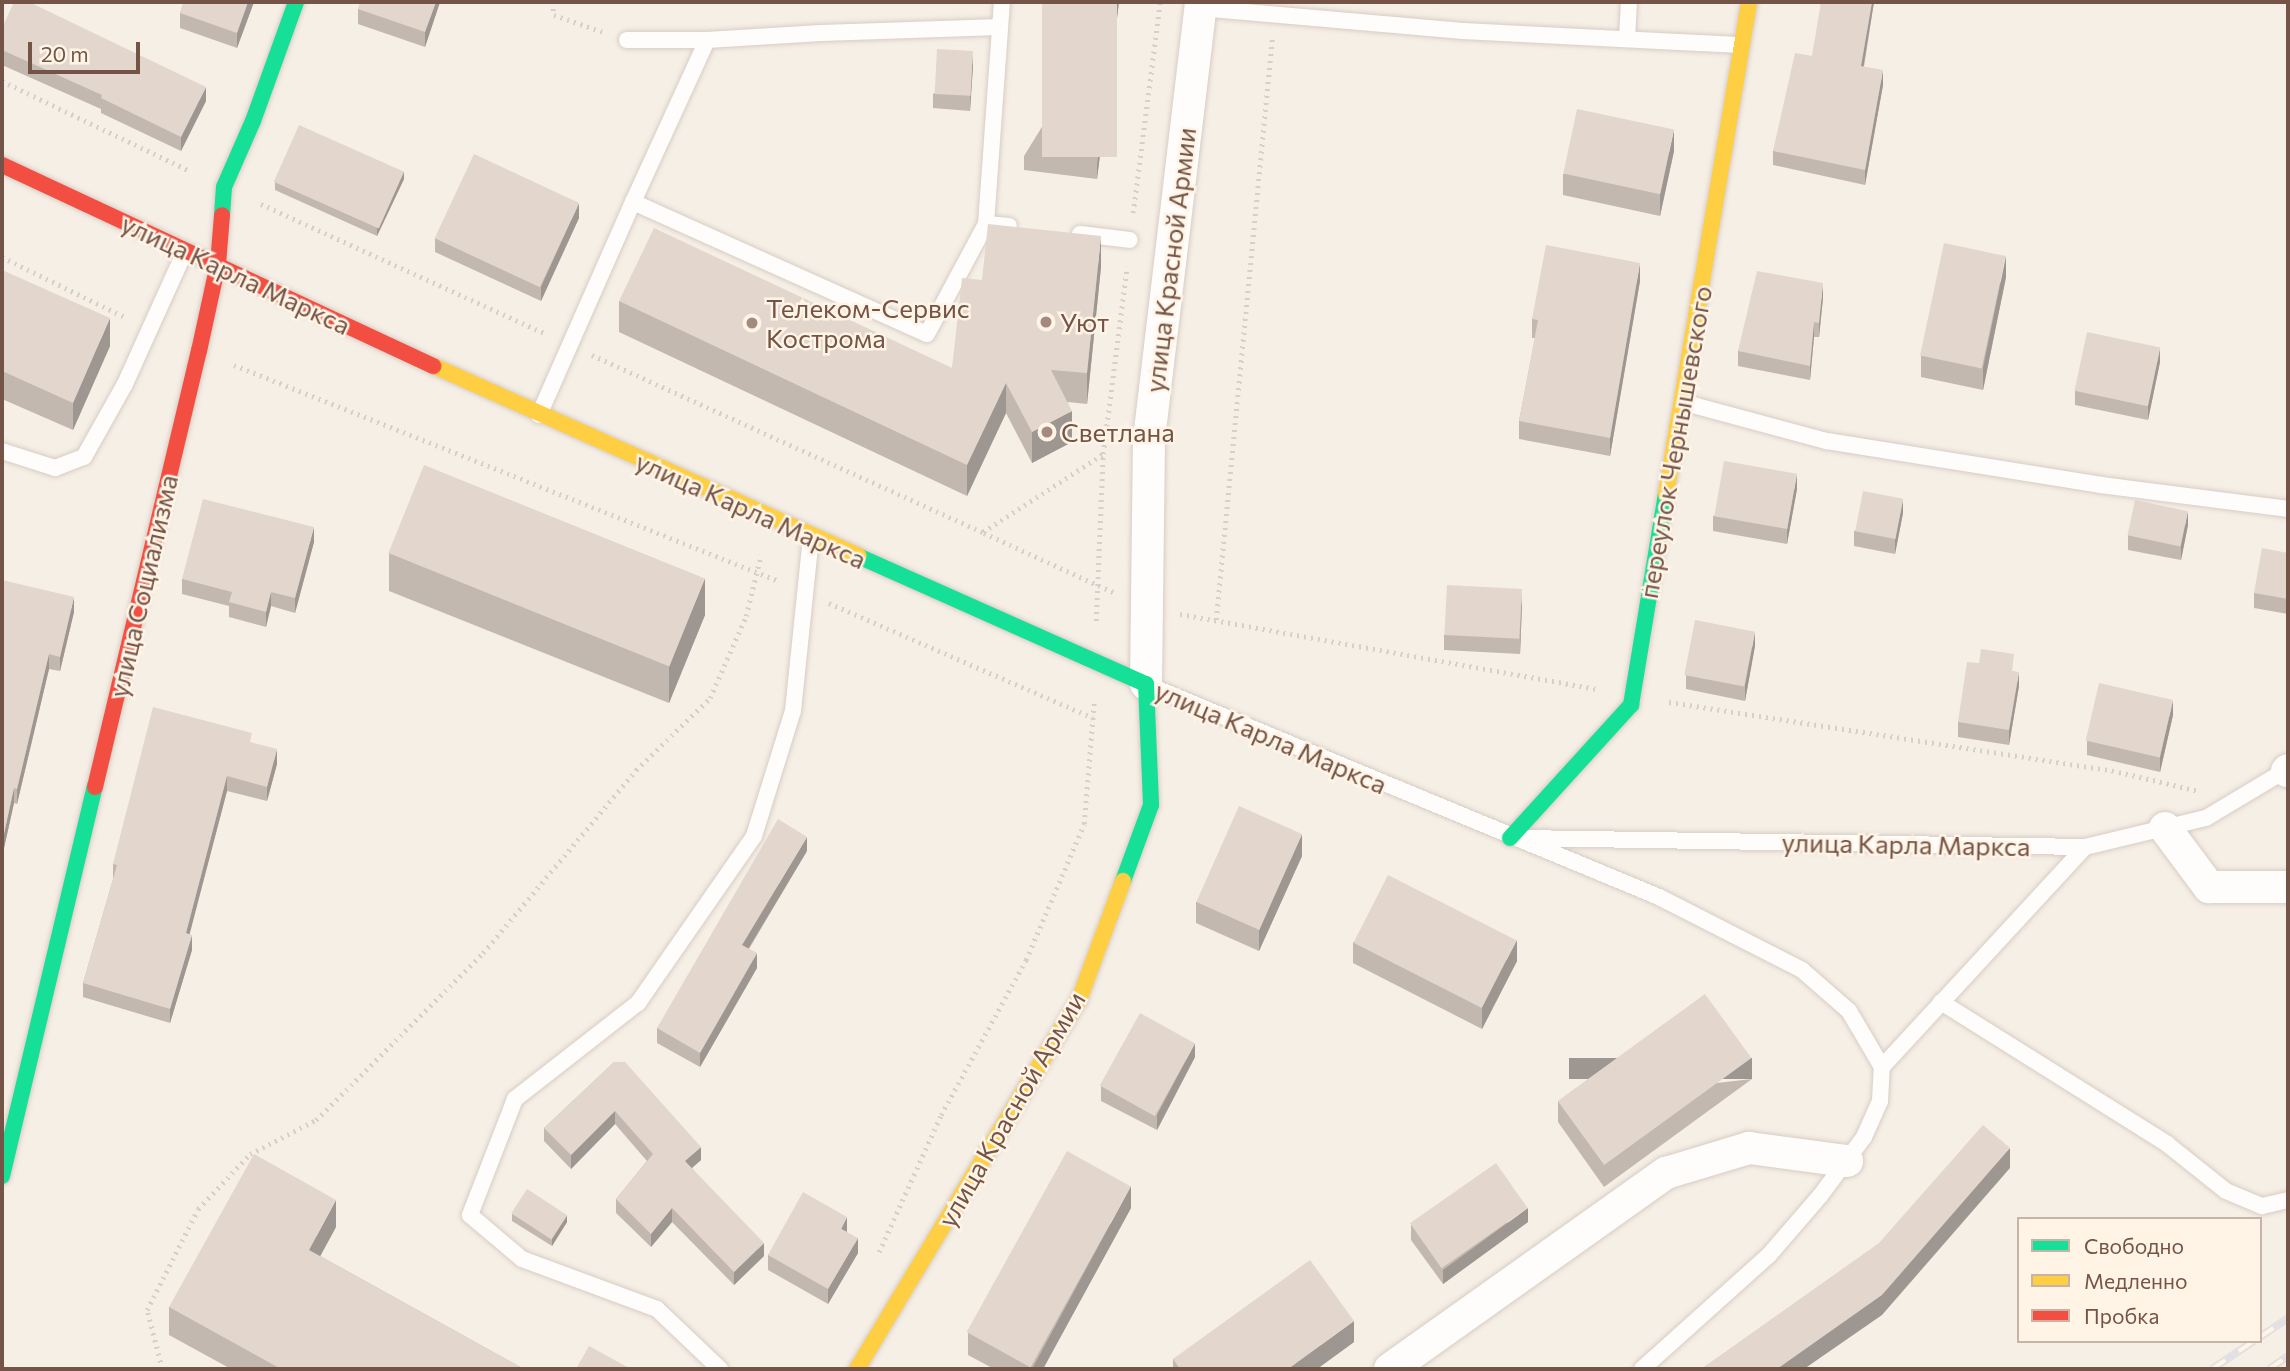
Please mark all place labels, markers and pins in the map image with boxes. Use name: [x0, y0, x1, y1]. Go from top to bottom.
place label: Телеком-Сервис Кострома: [766, 292, 970, 354]
place label: Уют: [1060, 306, 1109, 338]
marker: Уют: [1038, 314, 1054, 330]
marker: Телеком-Сервис Кострома: [744, 315, 760, 331]
place label: Светлана: [1061, 416, 1175, 448]
marker: Светлана: [1039, 424, 1055, 440]

